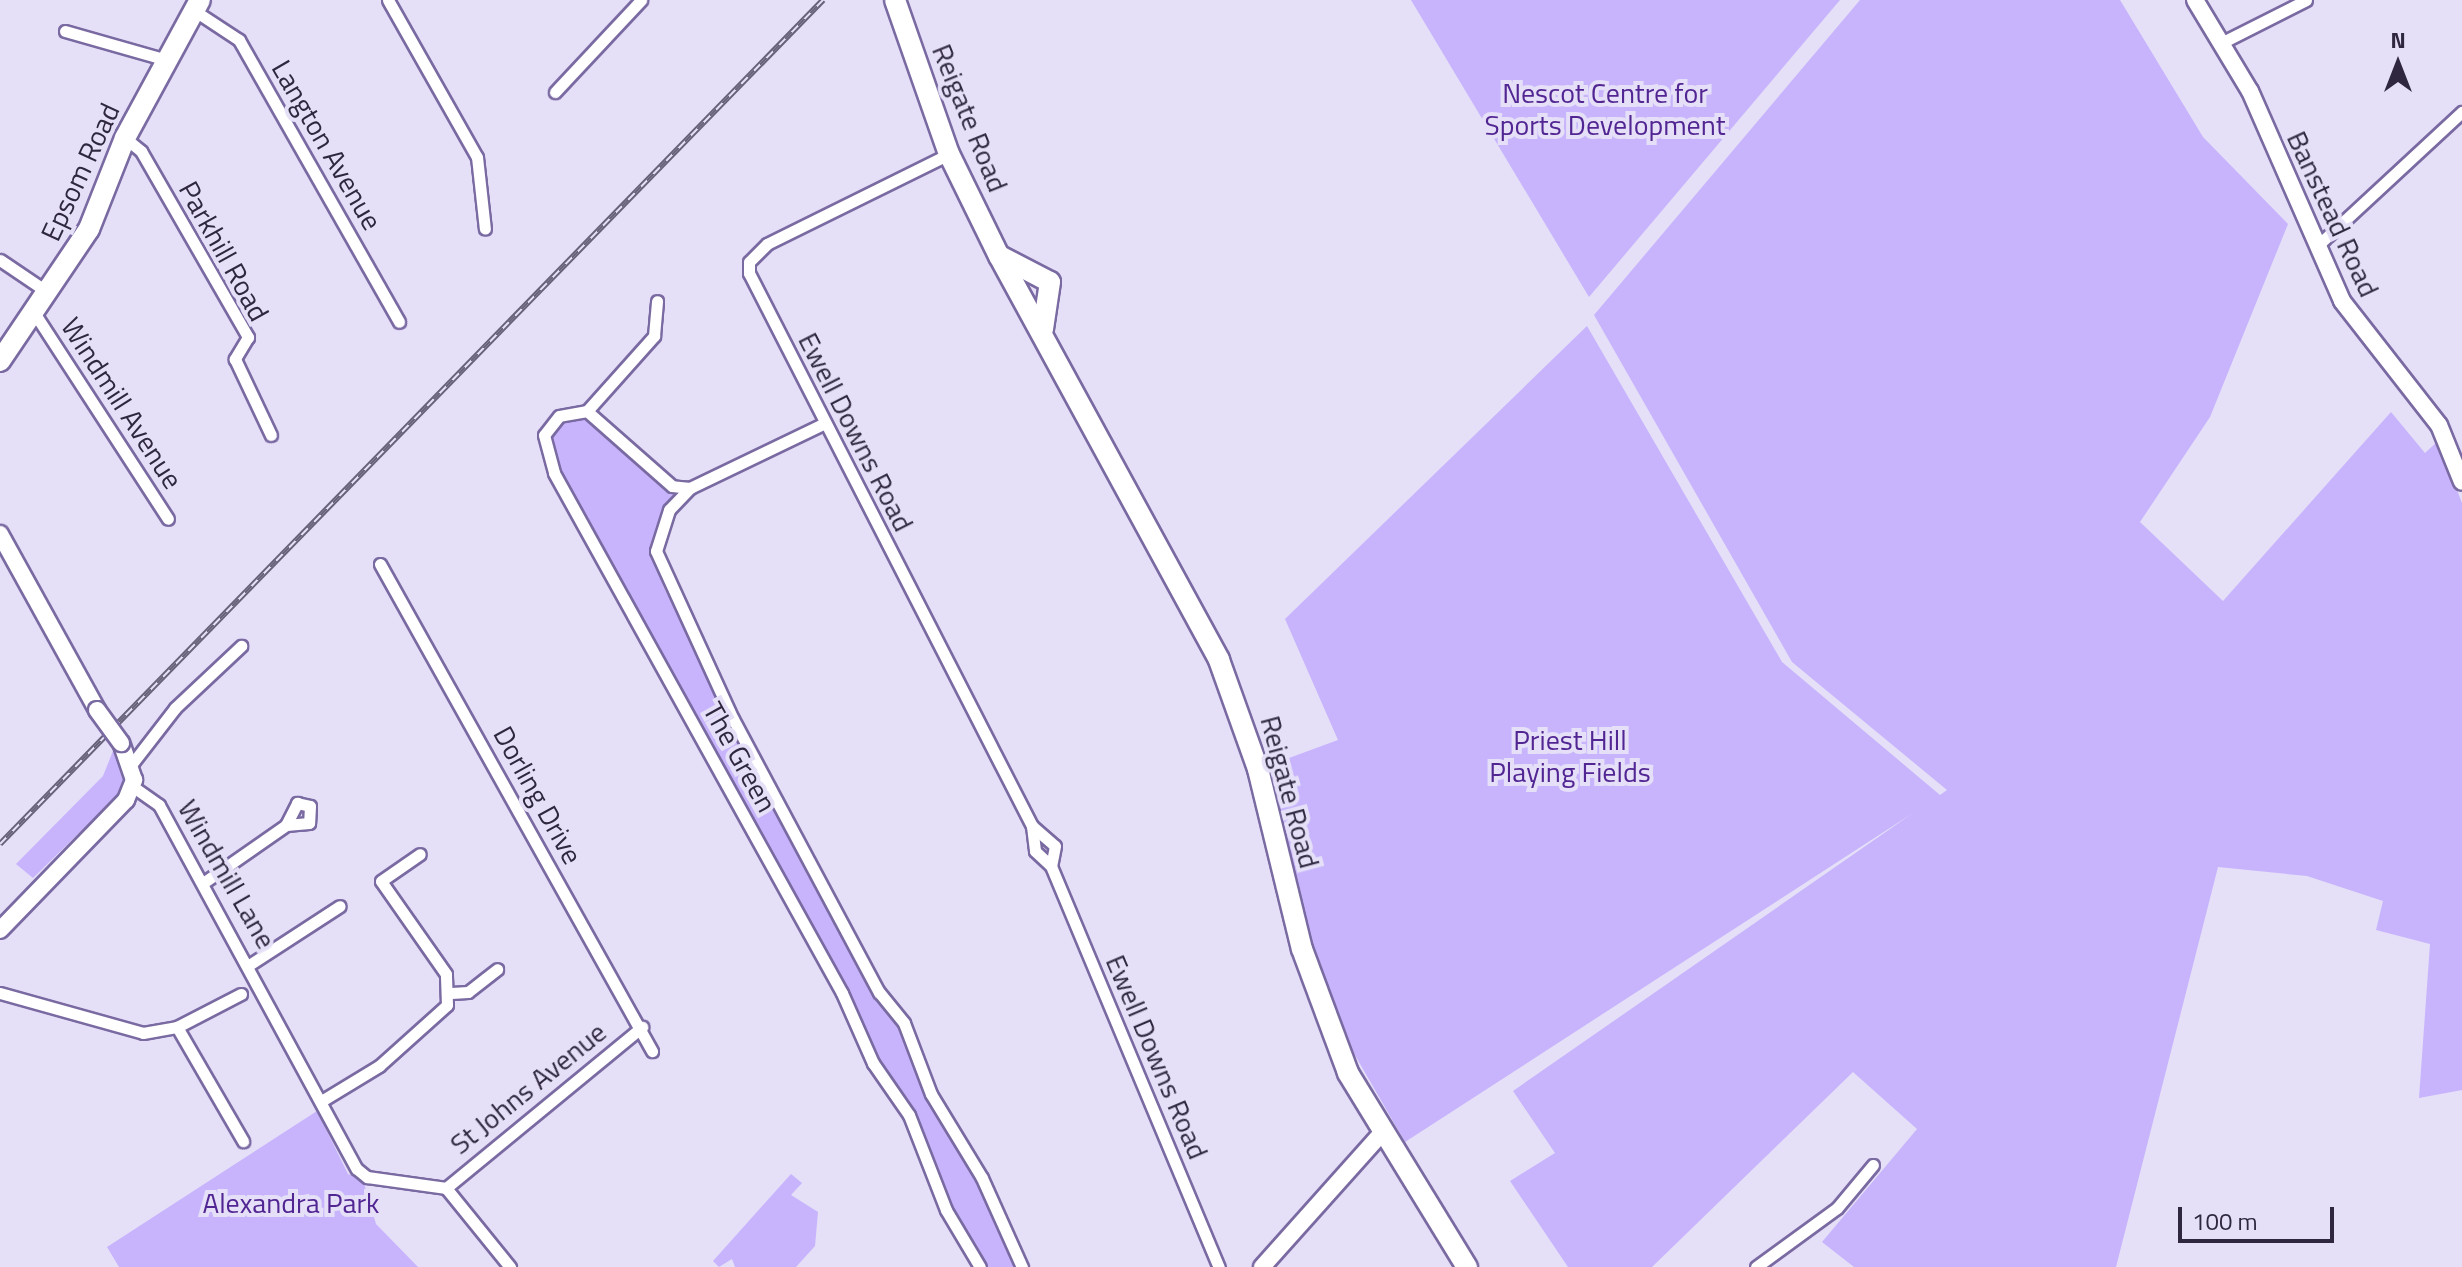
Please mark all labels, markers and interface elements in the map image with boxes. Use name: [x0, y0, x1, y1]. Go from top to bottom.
text: N: [2390, 23, 2406, 57]
north arrow: [2358, 24, 2438, 104]
street label: Reigate Road: [925, 39, 1015, 197]
street label: Langton Avenue: [265, 54, 389, 236]
park label: Nescot Centre for Sports Development: [1484, 76, 1726, 142]
street label: Epsom Road: [33, 98, 127, 246]
street label: Banstead Road: [2280, 126, 2386, 302]
street label: Parkhill Road: [172, 175, 276, 327]
street label: Windmill Avenue: [54, 311, 190, 495]
street label: Ewell Downs Road: [791, 327, 921, 537]
street label: The Green: [696, 696, 784, 818]
street label: Reigate Road: [1254, 712, 1326, 872]
street label: Dorling Drive: [486, 720, 590, 870]
park label: Priest Hill Playing Fields: [1489, 723, 1651, 789]
street label: Windmill Lane: [171, 794, 283, 954]
street label: Ewell Downs Road: [1099, 950, 1215, 1164]
street label: St Johns Avenue: [443, 1015, 613, 1161]
park label: Alexandra Park: [202, 1186, 380, 1220]
scale bar: [2182, 1191, 2338, 1241]
text: 100 m: [2192, 1203, 2258, 1239]

